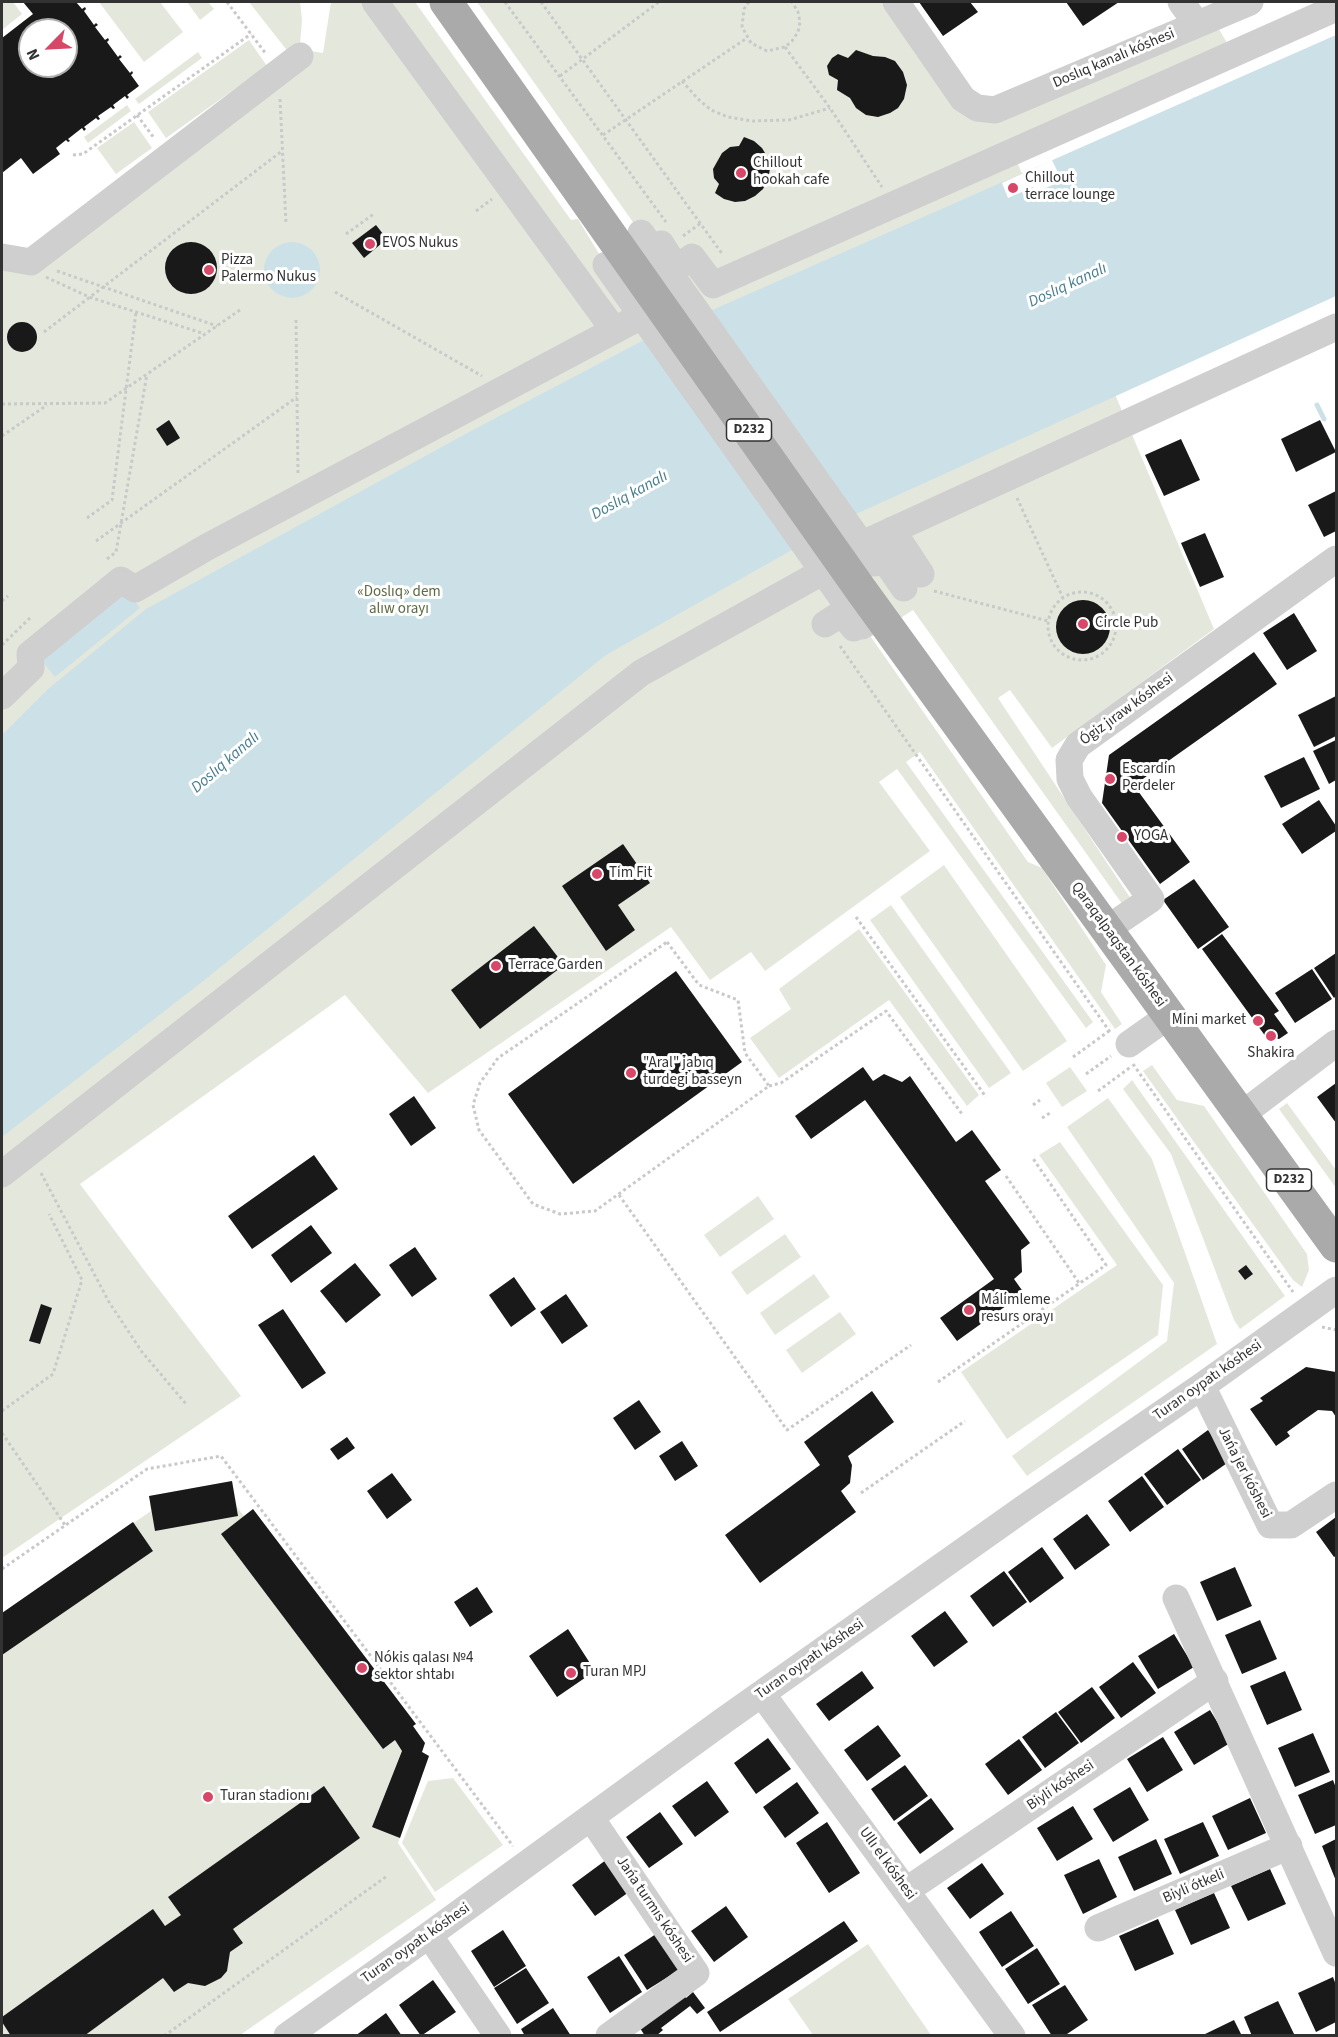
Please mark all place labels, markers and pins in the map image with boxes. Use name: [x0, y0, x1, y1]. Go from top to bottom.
place label: Chillout hookah cafe: [753, 155, 829, 190]
marker: Chillout hookah cafe: [734, 166, 748, 180]
place label: Chillout terrace lounge: [1025, 170, 1115, 205]
marker: Chillout terrace lounge: [1006, 181, 1020, 195]
place label: EVOS Nukus: [382, 235, 458, 253]
marker: EVOS Nukus: [363, 237, 377, 251]
place label: Pizza Palermo Nukus: [221, 252, 316, 287]
marker: Pizza Palermo Nukus: [202, 263, 216, 277]
place label: Circle Pub: [1095, 615, 1158, 633]
marker: Circle Pub: [1076, 617, 1090, 631]
place label: Escardin Perdeler: [1122, 761, 1176, 796]
marker: Escardin Perdeler: [1103, 772, 1117, 786]
place label: YOGA: [1134, 828, 1168, 846]
marker: YOGA: [1115, 830, 1129, 844]
place label: Tim Fit: [609, 865, 652, 883]
marker: Tim Fit: [590, 867, 604, 881]
place label: Terrace Garden: [508, 957, 603, 975]
marker: Terrace Garden: [489, 959, 503, 973]
place label: Mini market: [1172, 1012, 1246, 1030]
marker: Mini market: [1251, 1014, 1265, 1028]
marker: Shakira: [1264, 1029, 1278, 1043]
place label: Shakira: [1247, 1045, 1295, 1063]
place label: "Aral" jabıq turdegi basseyn: [643, 1055, 742, 1090]
marker: "Aral" jabıq turdegi basseyn: [624, 1066, 638, 1080]
place label: Málimleme resurs orayı: [981, 1292, 1054, 1327]
marker: Málimleme resurs orayı: [962, 1303, 976, 1317]
place label: Nókis qalası №4 sektor shtabı: [374, 1650, 473, 1685]
marker: Nókis qalası №4 sektor shtabı: [355, 1661, 369, 1675]
place label: Turan MPJ: [583, 1664, 647, 1682]
marker: Turan MPJ: [564, 1666, 578, 1680]
place label: Turan stadionı: [220, 1788, 309, 1806]
marker: Turan stadionı: [201, 1790, 215, 1804]

